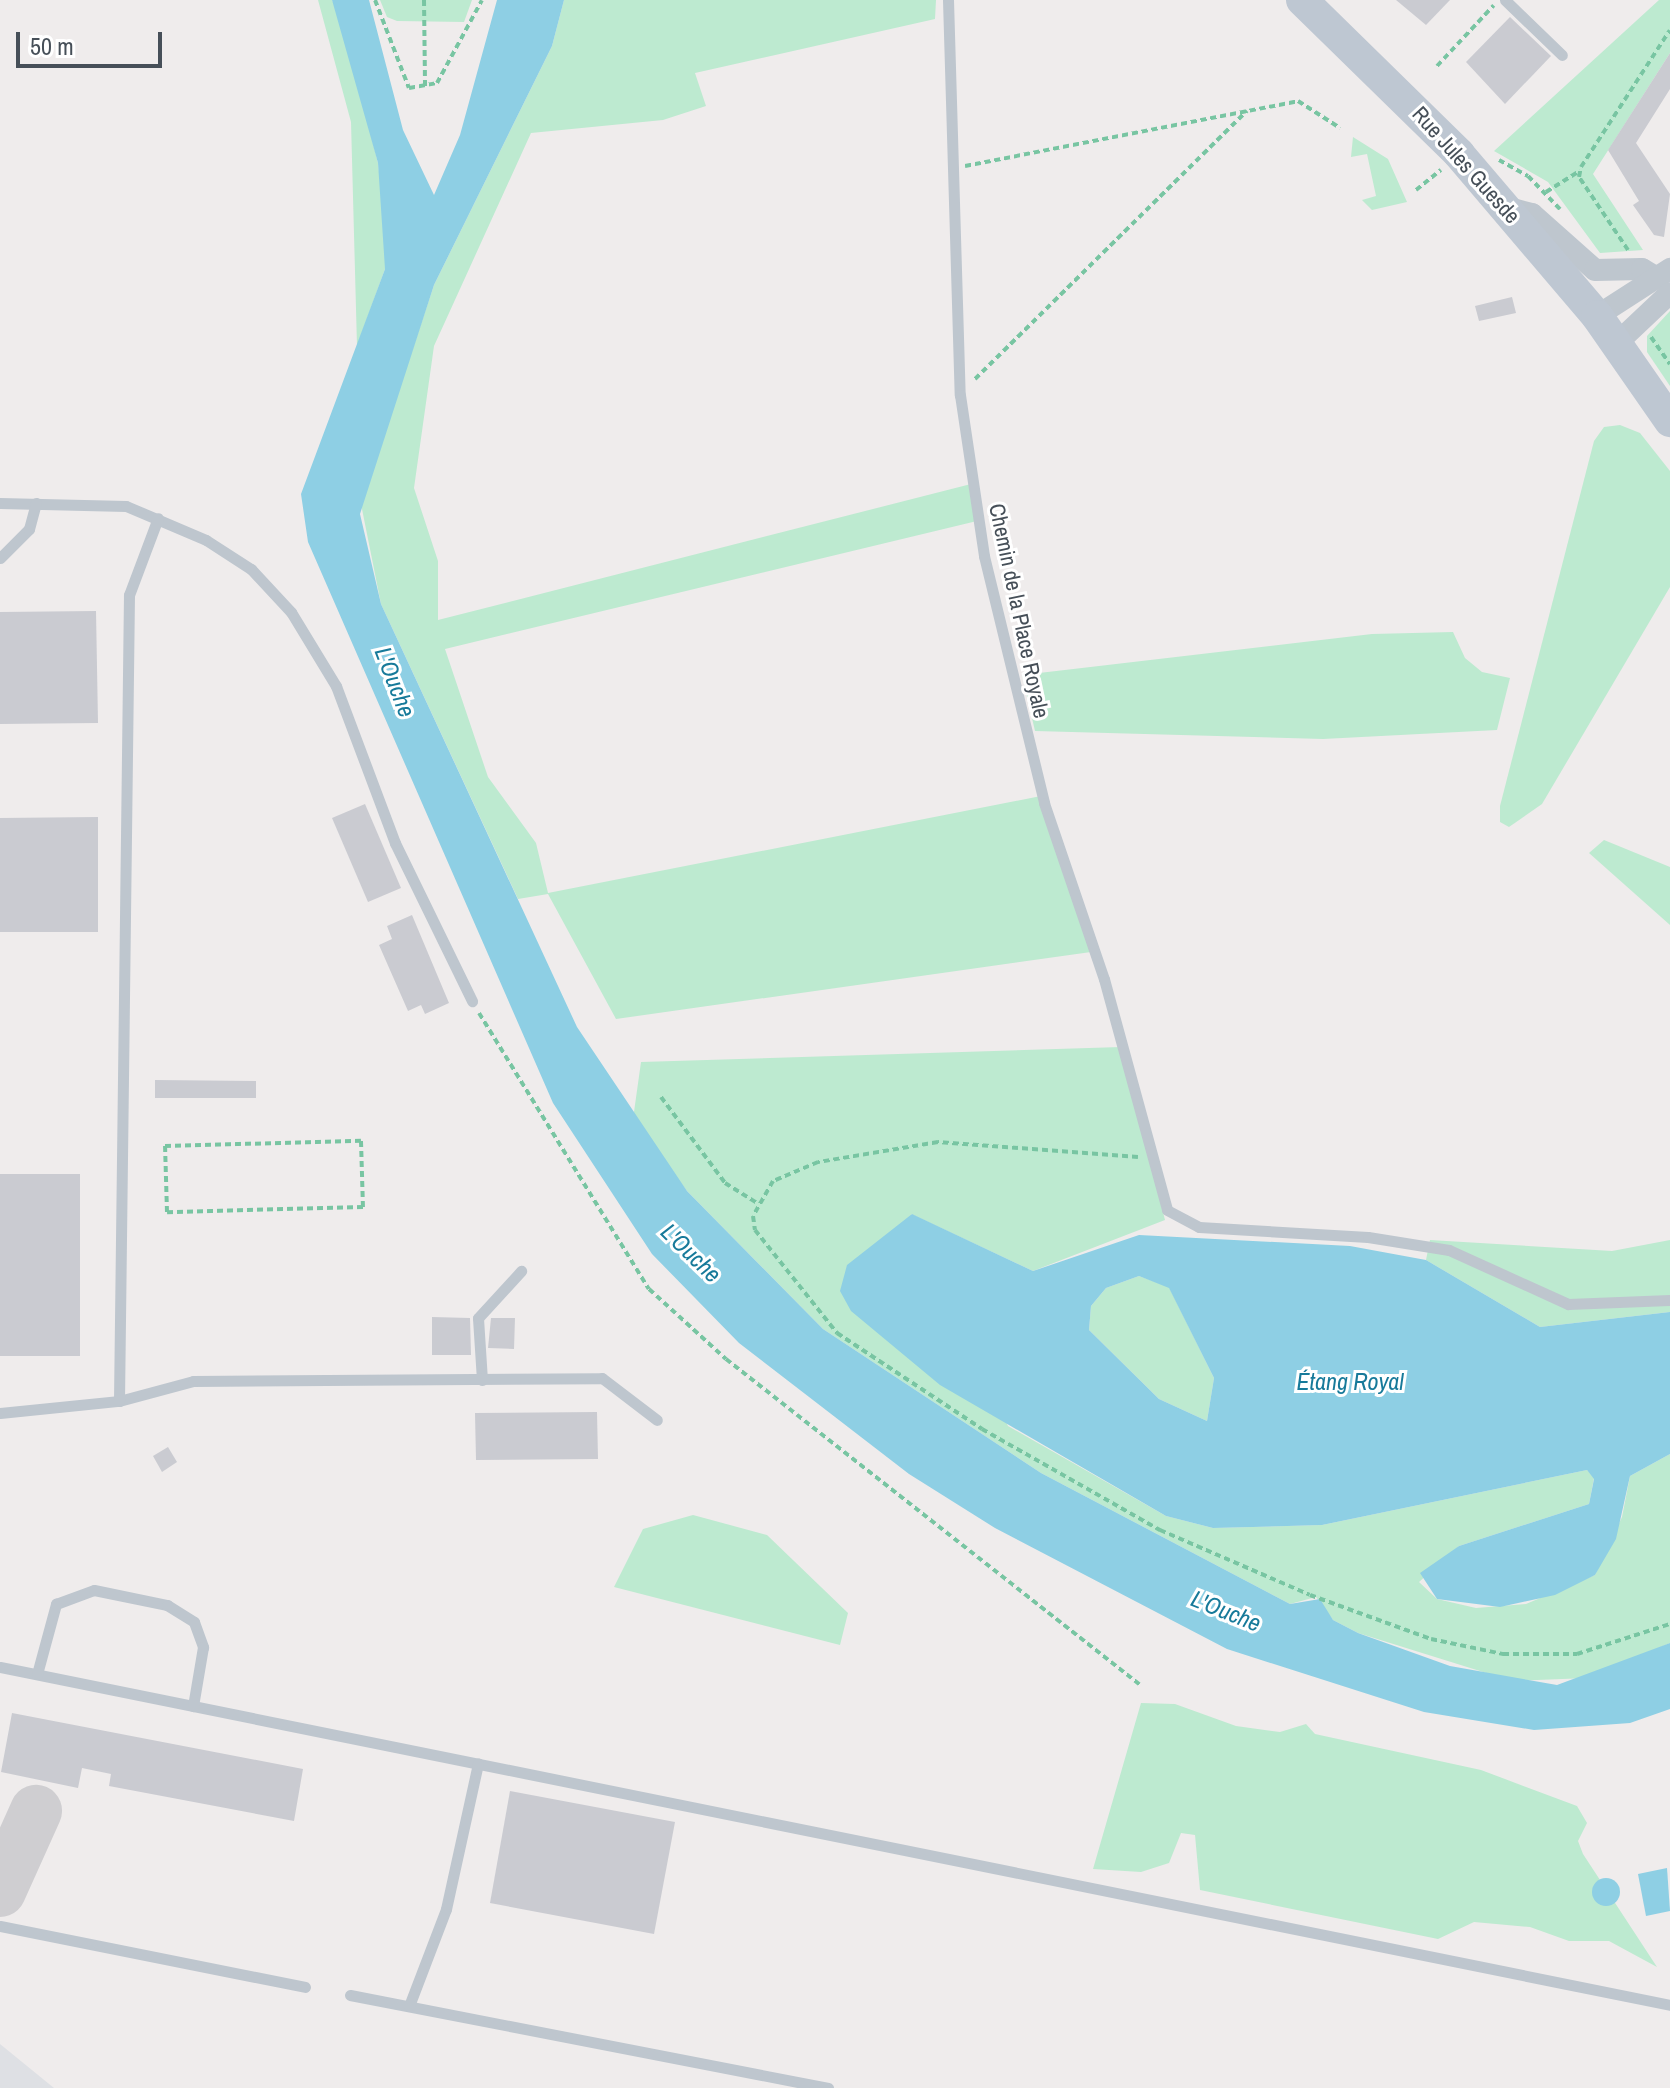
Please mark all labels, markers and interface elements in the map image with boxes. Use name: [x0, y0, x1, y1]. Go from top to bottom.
scale bar: [20, 16, 166, 66]
text: 50 m: [30, 30, 74, 62]
street label: Rue Jules Guesde: [1407, 101, 1525, 229]
street label: Chemin de la Place Royale: [983, 501, 1055, 721]
water label: L'Ouche: [369, 643, 421, 721]
water label: L'Ouche: [655, 1217, 727, 1289]
water label: Étang Royal: [1296, 1368, 1404, 1396]
water label: L'Ouche: [1187, 1584, 1265, 1638]

